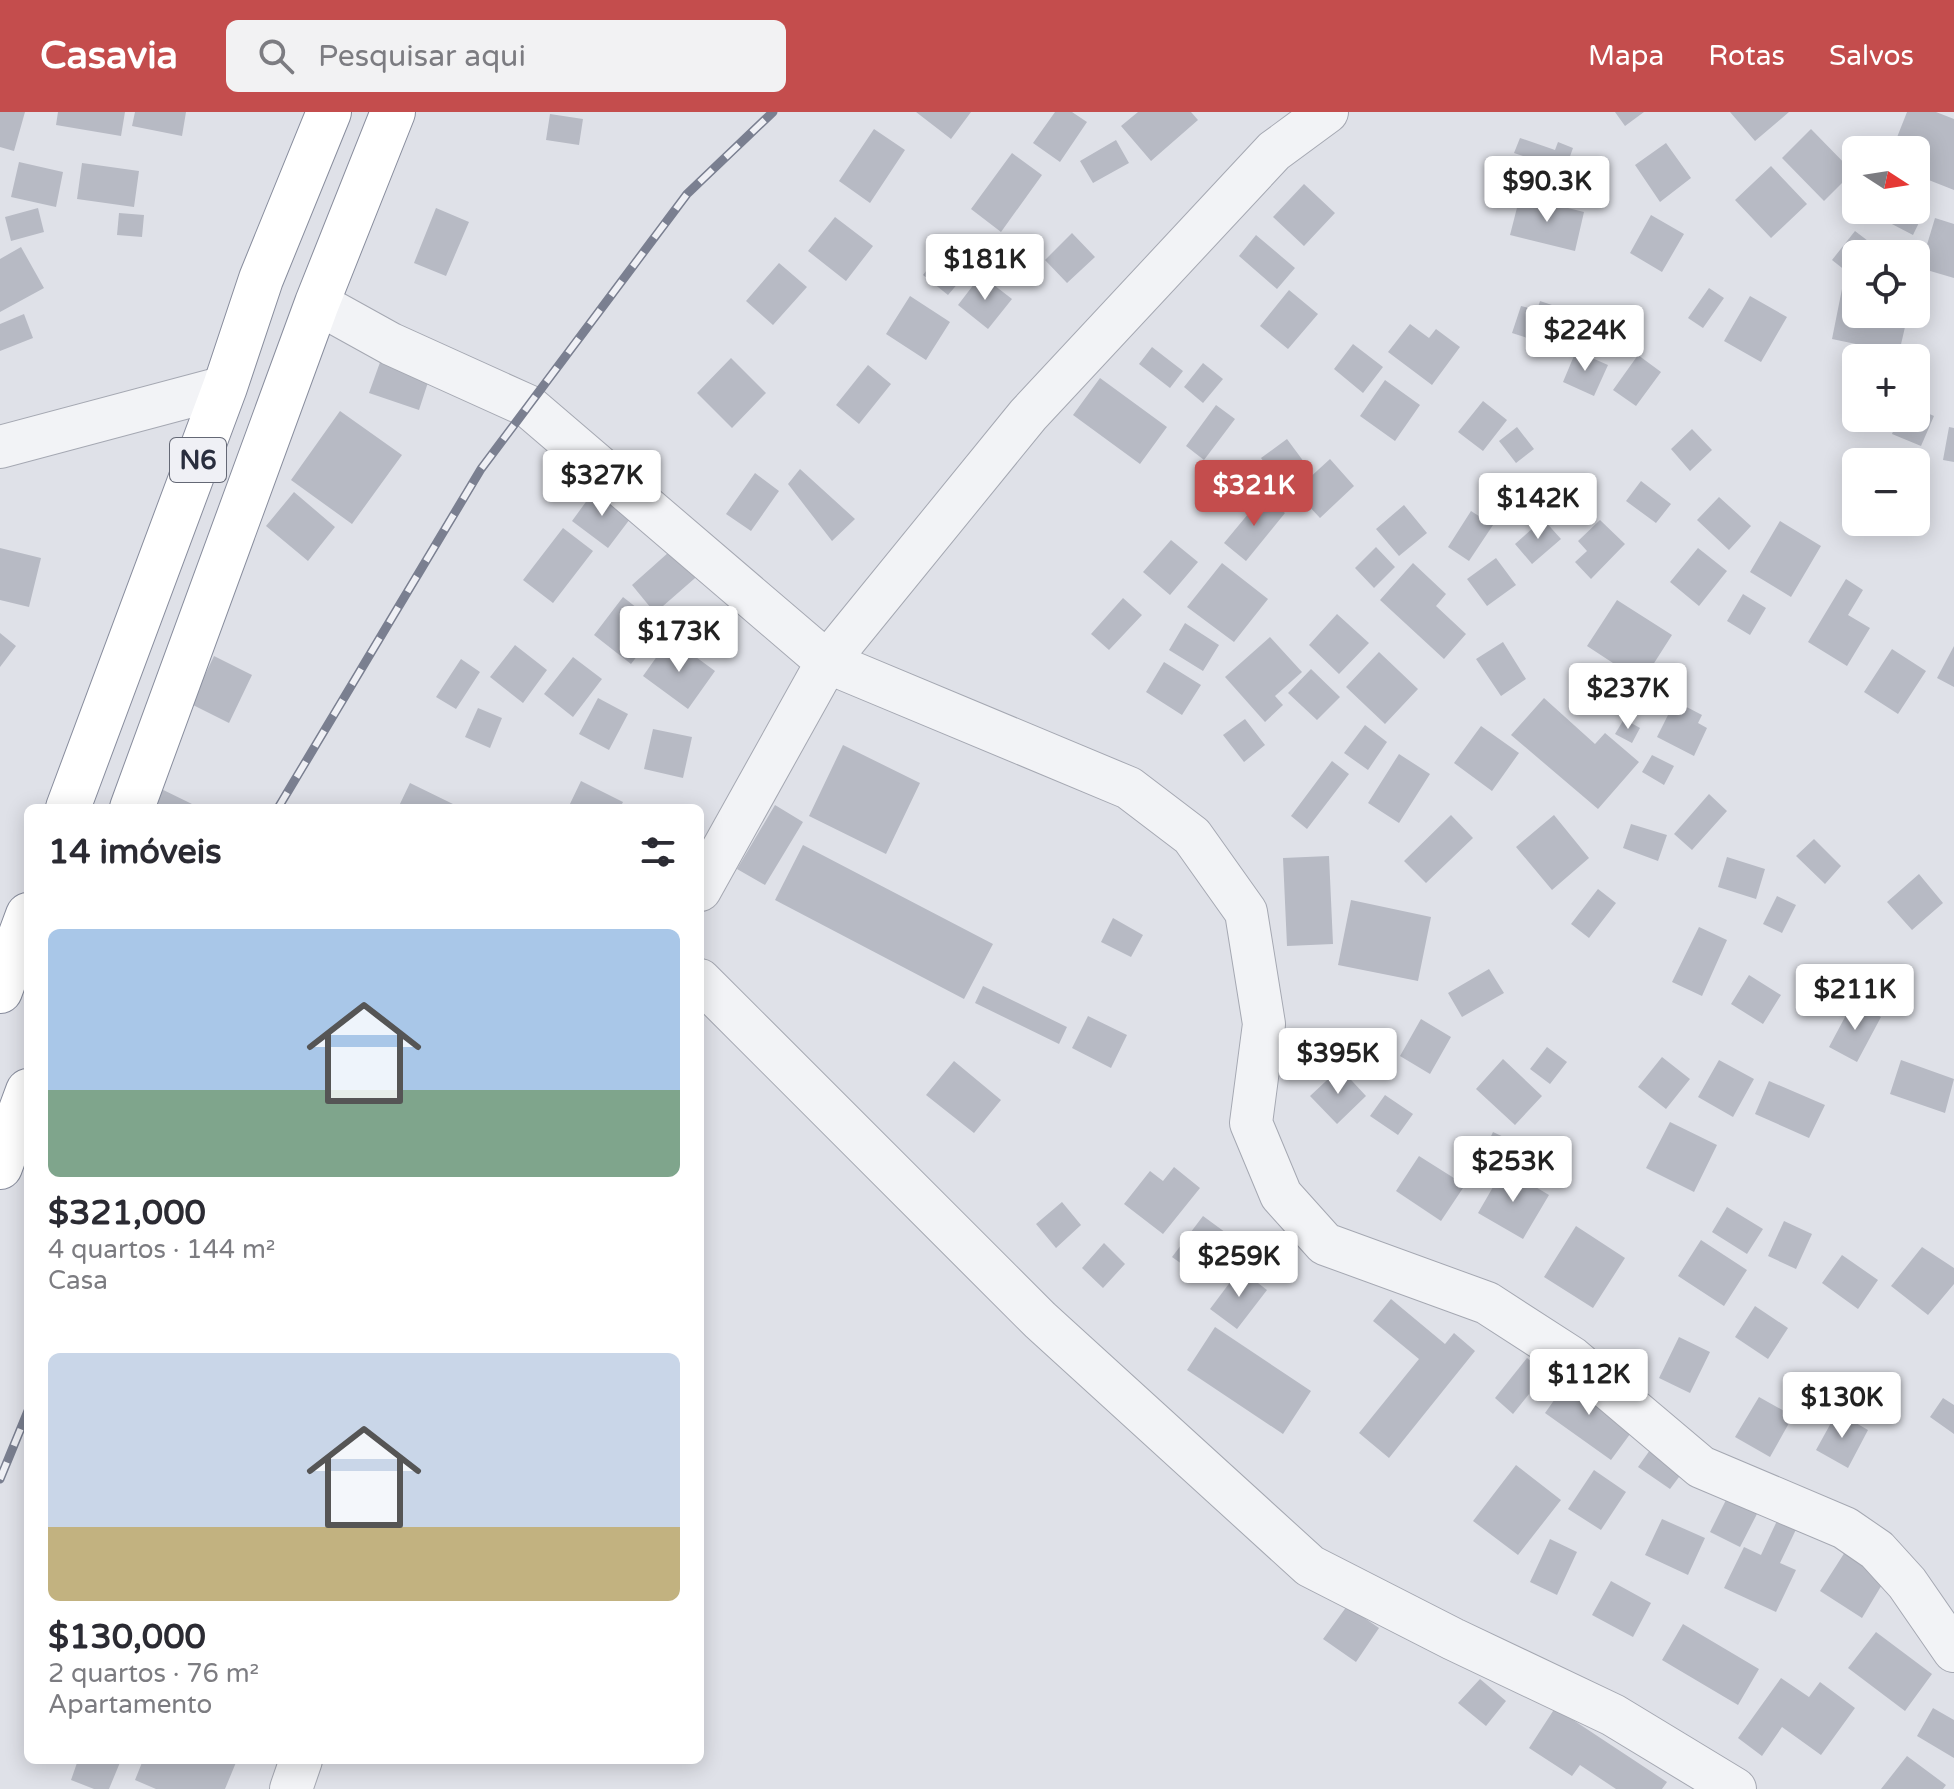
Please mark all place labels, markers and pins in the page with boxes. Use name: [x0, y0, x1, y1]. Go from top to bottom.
pin: $90.3K: [1482, 156, 1612, 224]
pin: $181K: [929, 234, 1041, 302]
pin: $224K: [1529, 305, 1641, 373]
pin: $327K: [546, 450, 658, 518]
pin: $321K: [1198, 460, 1310, 528]
pin: $142K: [1482, 473, 1594, 541]
pin: $173K: [623, 606, 735, 674]
pin: $237K: [1572, 663, 1684, 731]
pin: $211K: [1799, 964, 1911, 1032]
pin: $395K: [1282, 1028, 1394, 1096]
pin: $253K: [1457, 1136, 1569, 1204]
pin: $259K: [1183, 1231, 1295, 1299]
pin: $112K: [1533, 1349, 1645, 1417]
pin: $130K: [1786, 1372, 1898, 1440]

